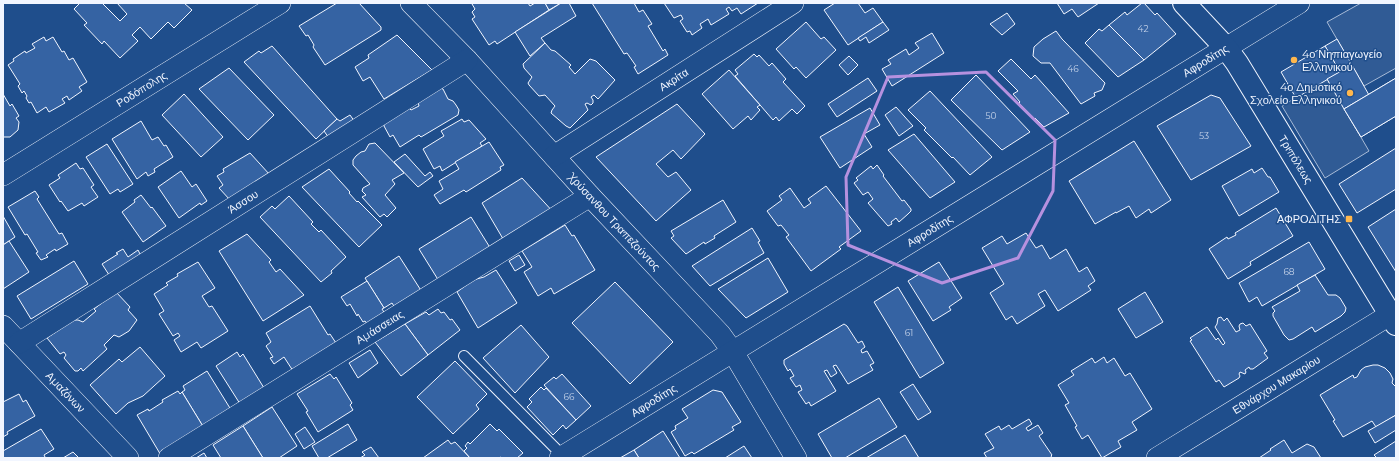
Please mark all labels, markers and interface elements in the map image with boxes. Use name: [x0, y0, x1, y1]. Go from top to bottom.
house number: 42: [1137, 23, 1149, 34]
street label: Αφροδίτης: [1180, 41, 1231, 80]
place label: 4ο Νηπιαγωγείο Ελληνικού: [1302, 47, 1382, 74]
marker: 4ο Νηπιαγωγείο Ελληνικού: [1289, 55, 1299, 65]
house number: 46: [1067, 63, 1079, 74]
street label: Ακρίτα: [656, 65, 691, 94]
street label: Ροδόπολης: [113, 68, 169, 110]
place label: 4ο Δημοτικό Σχολείο Ελληνικού: [1250, 80, 1342, 107]
marker: 4ο Δημοτικό Σχολείο Ελληνικού: [1345, 88, 1355, 98]
house number: 50: [985, 110, 997, 121]
house number: 53: [1199, 130, 1209, 141]
street label: Τριπόλεως: [1276, 133, 1316, 186]
street label: Χρύσανθου Τραπεζούντος: [565, 169, 663, 273]
street label: Άσσου: [225, 187, 261, 216]
street label: Αφροδίτης: [904, 211, 955, 250]
place label: ΑΦΡΟΔΙΤΗΣ: [1277, 212, 1341, 226]
marker: ΑΦΡΟΔΙΤΗΣ: [1344, 214, 1354, 224]
house number: 68: [1283, 266, 1295, 277]
street label: Αμάσσειας: [353, 307, 406, 347]
house number: 61: [905, 327, 913, 338]
street label: Εθνάρχου Μακαρίου: [1230, 352, 1323, 417]
street label: Αμαζόνων: [43, 369, 89, 416]
street label: Αφροδίτης: [628, 381, 679, 420]
house number: 66: [564, 391, 575, 402]

